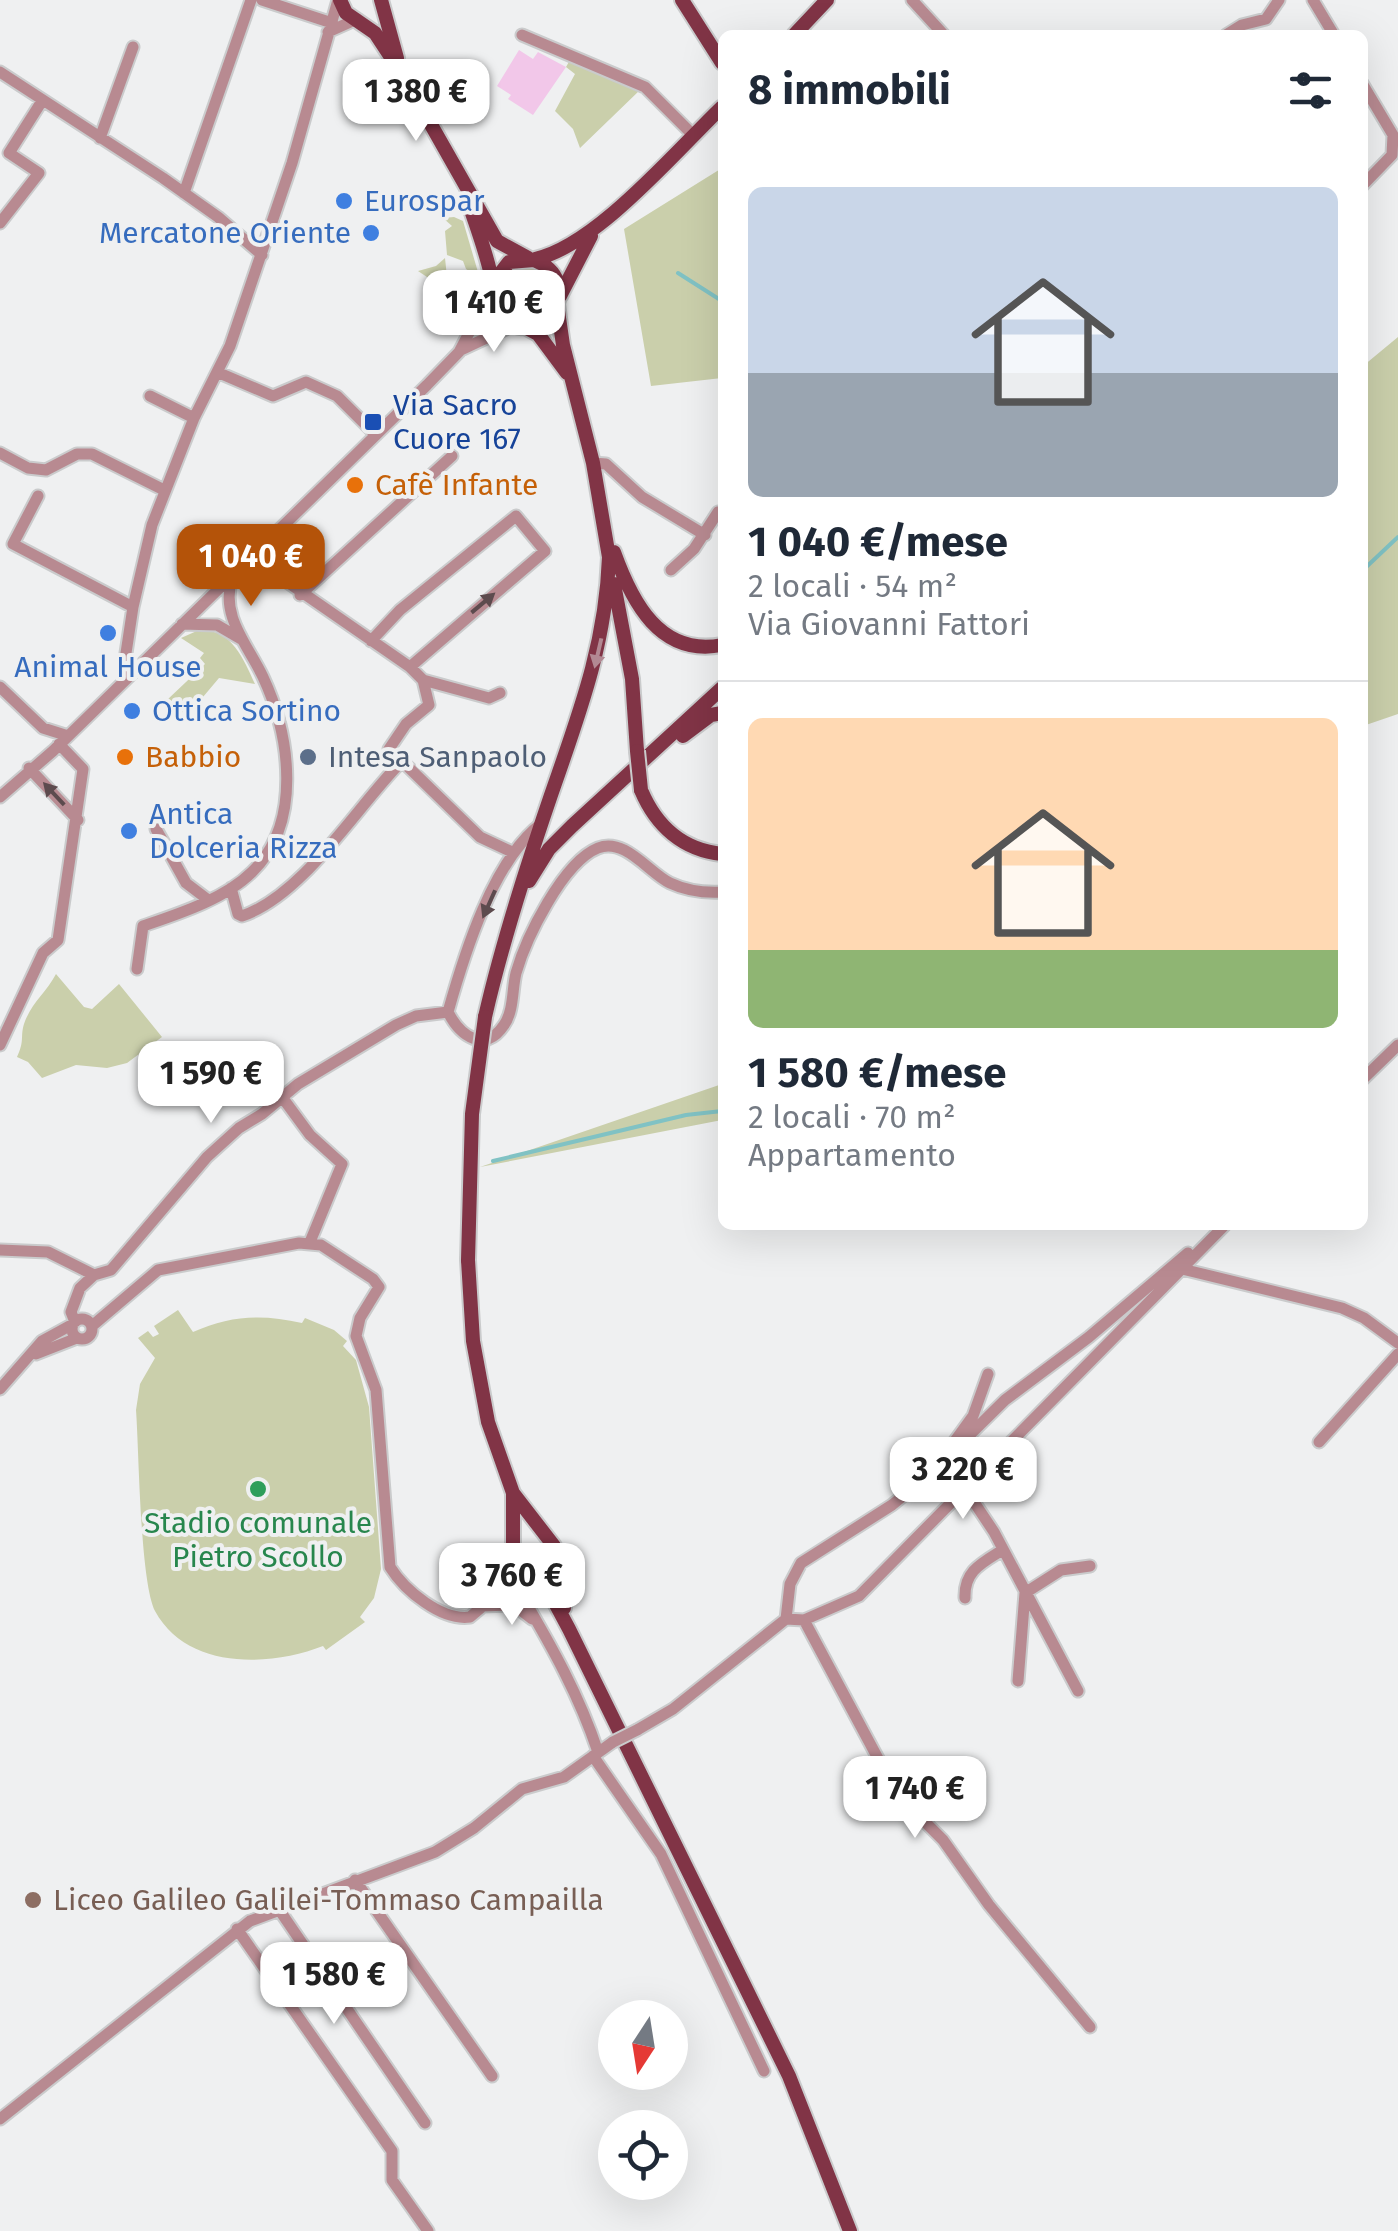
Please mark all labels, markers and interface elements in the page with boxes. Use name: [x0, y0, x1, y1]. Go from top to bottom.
pin: 1 380 €: [324, 59, 508, 144]
icon: filters: [1283, 63, 1338, 118]
text: 8 immobili: [748, 65, 951, 115]
text: 1 380 €: [365, 72, 467, 110]
place label: Eurospar: [364, 183, 485, 219]
marker: Eurospar: [333, 190, 355, 212]
place label: Mercatone Oriente: [99, 215, 351, 251]
marker: Mercatone Oriente: [360, 222, 382, 244]
icon: home: [953, 252, 1133, 432]
pin: 1 410 €: [402, 270, 586, 355]
text: 1 410 €: [445, 283, 543, 321]
place label: Via Sacro Cuore 167: [393, 387, 521, 457]
marker: Via Sacro Cuore 167: [362, 411, 384, 433]
place label: Cafè Infante: [375, 467, 538, 503]
marker: Cafè Infante: [344, 474, 366, 496]
text: 1 040 €/mese: [748, 517, 1008, 567]
pin: 1 040 €: [159, 524, 343, 609]
text: 1 040 €: [199, 537, 303, 575]
text: 2 locali · 54 m²: [748, 567, 957, 605]
one-way arrow: [471, 593, 496, 614]
text: Via Giovanni Fattori: [748, 605, 1030, 643]
marker: Animal House: [97, 622, 119, 644]
one-way arrow: [590, 638, 605, 669]
place label: Animal House: [14, 649, 202, 685]
place label: Ottica Sortino: [152, 693, 341, 729]
marker: Ottica Sortino: [121, 700, 143, 722]
place label: Babbio: [145, 739, 241, 775]
place label: Intesa Sanpaolo: [328, 739, 547, 775]
marker: Babbio: [114, 746, 136, 768]
marker: Intesa Sanpaolo: [297, 746, 319, 768]
one-way arrow: [43, 783, 66, 807]
icon: home: [953, 783, 1133, 963]
place label: Antica Dolceria Rizza: [149, 796, 338, 866]
marker: Antica Dolceria Rizza: [118, 820, 140, 842]
one-way arrow: [481, 889, 497, 919]
pin: 1 590 €: [119, 1041, 303, 1126]
text: 1 580 €/mese: [748, 1048, 1006, 1098]
text: 1 590 €: [160, 1054, 262, 1092]
text: 2 locali · 70 m²: [748, 1098, 956, 1136]
text: Appartamento: [748, 1136, 956, 1174]
pin: 3 220 €: [871, 1437, 1055, 1522]
text: 3 220 €: [912, 1450, 1014, 1488]
marker: Stadio comunale Pietro Scollo: [247, 1478, 269, 1500]
place label: Stadio comunale Pietro Scollo: [144, 1505, 372, 1575]
pin: 3 760 €: [420, 1543, 604, 1628]
text: 3 760 €: [461, 1556, 563, 1594]
pin: 1 740 €: [823, 1756, 1007, 1841]
text: 1 740 €: [865, 1769, 965, 1807]
place label: Liceo Galileo Galilei-Tommaso Campailla: [53, 1882, 604, 1918]
marker: Liceo Galileo Galilei-Tommaso Campailla: [22, 1889, 44, 1911]
pin: 1 580 €: [242, 1942, 426, 2027]
text: 1 580 €: [282, 1955, 386, 1993]
north arrow: [598, 2000, 688, 2090]
map controls: [598, 2000, 688, 2200]
button: locate: [598, 2110, 688, 2200]

